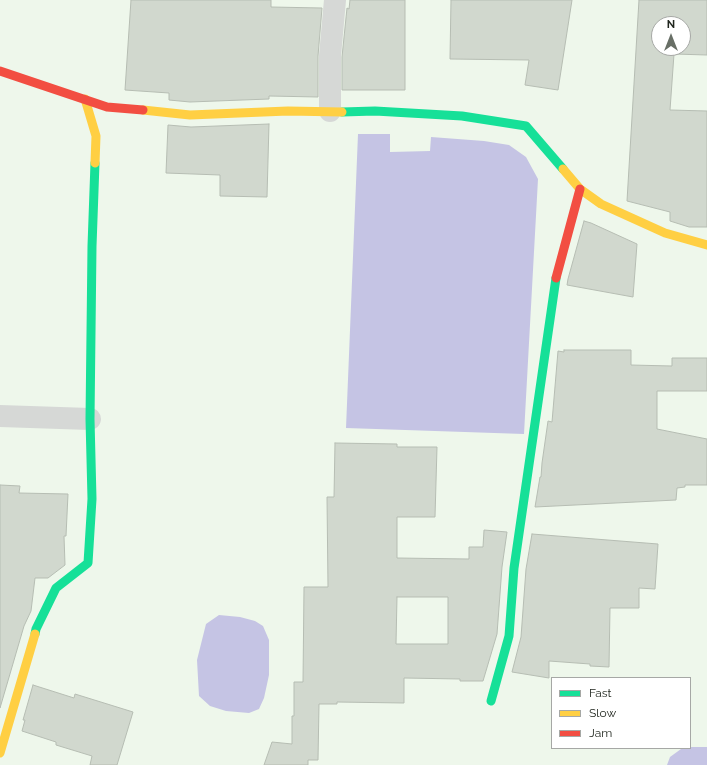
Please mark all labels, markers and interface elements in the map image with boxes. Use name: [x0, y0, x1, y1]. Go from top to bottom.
north arrow: [651, 16, 691, 56]
text: N: [667, 18, 675, 31]
legend: [551, 677, 691, 749]
text: Fast: [589, 686, 612, 700]
text: Slow: [589, 706, 616, 720]
text: Jam: [589, 726, 612, 740]

